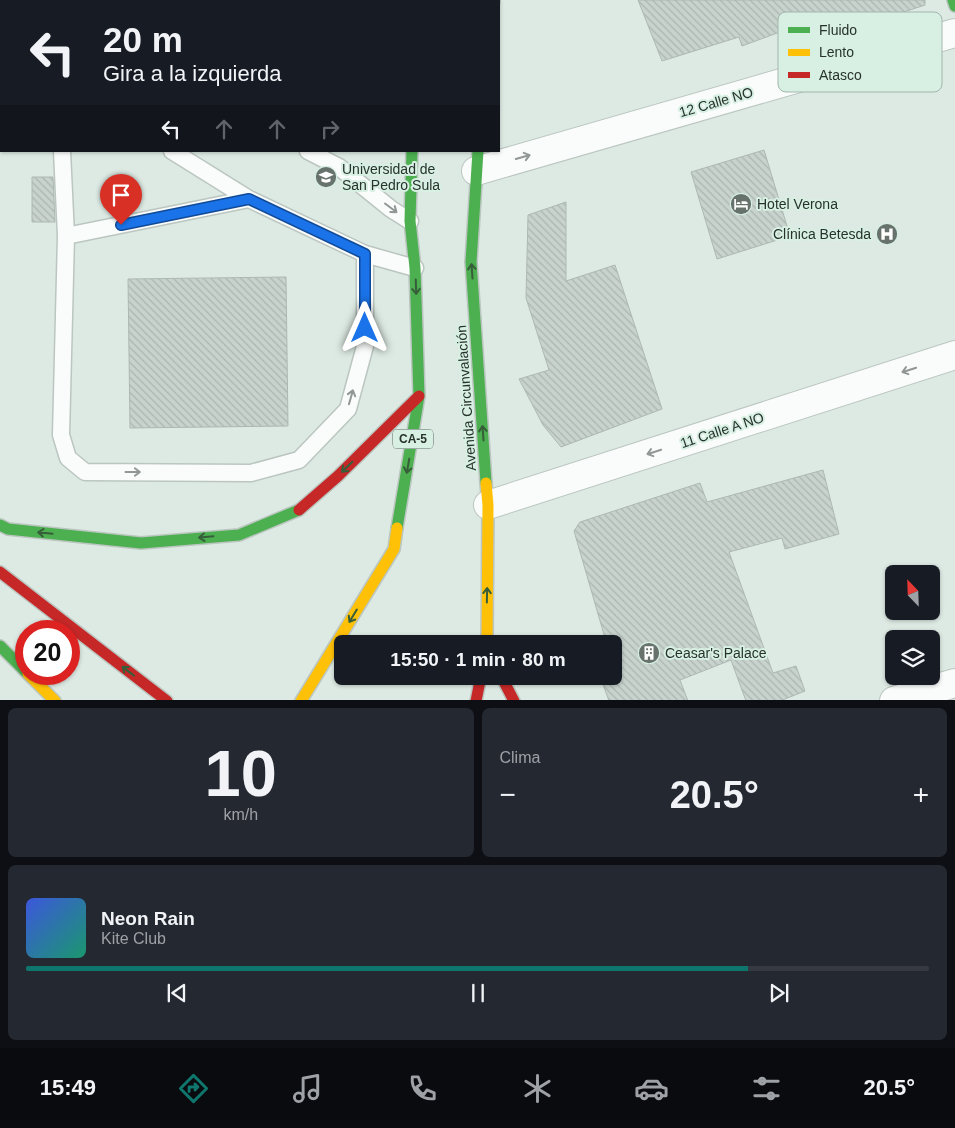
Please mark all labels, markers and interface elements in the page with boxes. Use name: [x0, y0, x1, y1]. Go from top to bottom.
legend: [778, 12, 942, 92]
icon: left: [20, 20, 85, 85]
text: 20 m: [103, 20, 183, 59]
text: Fluido: [819, 22, 857, 38]
text: Lento: [819, 44, 854, 60]
text: Gira a la izquierda: [103, 61, 282, 86]
text: Atasco: [819, 67, 862, 83]
street label: 12 Calle NO: [677, 84, 755, 120]
icon: left: [157, 115, 185, 143]
icon: ahead: [210, 115, 238, 143]
icon: ahead: [263, 115, 291, 143]
icon: right: [316, 115, 344, 143]
one-way arrow: [515, 152, 531, 162]
place label: Universidad de San Pedro Sula: [342, 161, 440, 193]
school or university icon: Universidad de San Pedro Sula: [314, 165, 338, 189]
pin: [100, 174, 142, 225]
icon: arrive: [107, 181, 135, 209]
hotel icon: Hotel Verona: [729, 192, 753, 216]
place label: Hotel Verona: [757, 196, 838, 212]
one-way arrow: [384, 203, 398, 213]
hospital icon: Clínica Betesda: [875, 222, 899, 246]
place label: Clínica Betesda: [773, 226, 871, 242]
one-way arrow: [467, 263, 476, 279]
one-way arrow: [411, 278, 421, 295]
position arrow: [338, 301, 390, 353]
street label: Avenida Circunvalación: [453, 325, 479, 471]
one-way arrow: [901, 366, 917, 376]
one-way arrow: [347, 390, 357, 406]
street label: 11 Calle A NO: [678, 409, 766, 451]
one-way arrow: [479, 425, 488, 441]
road number: CA-5: [393, 429, 433, 448]
one-way arrow: [646, 448, 662, 458]
one-way arrow: [403, 458, 413, 474]
one-way arrow: [341, 461, 353, 473]
one-way arrow: [125, 468, 141, 477]
one-way arrow: [37, 528, 53, 537]
one-way arrow: [199, 533, 215, 542]
north arrow: [885, 565, 940, 620]
map controls: [885, 565, 940, 685]
one-way arrow: [483, 587, 492, 603]
one-way arrow: [348, 609, 358, 623]
speed limit sign: 20: [15, 620, 80, 685]
button: layers: [885, 630, 940, 685]
building icon: Ceasar's Palace: [637, 641, 661, 665]
place label: Ceasar's Palace: [665, 645, 767, 661]
text: 15:50 · 1 min · 80 m: [390, 649, 566, 670]
one-way arrow: [122, 665, 135, 676]
text: 10: [205, 737, 277, 810]
text: Clima: [500, 749, 540, 766]
text: 20.5°: [670, 774, 759, 816]
text: −: [500, 779, 516, 810]
text: +: [913, 779, 929, 810]
text: km/h: [223, 806, 258, 823]
text: Neon Rain: [101, 908, 195, 929]
text: Kite Club: [101, 930, 166, 947]
icon: previous: [163, 979, 191, 1007]
icon: pause: [464, 979, 492, 1007]
icon: next: [765, 979, 793, 1007]
icon: directions: [176, 1071, 211, 1106]
icon: music: [290, 1071, 325, 1106]
icon: phone: [405, 1071, 440, 1106]
icon: climate: [520, 1071, 555, 1106]
icon: car: [634, 1071, 669, 1106]
icon: filters: [749, 1071, 784, 1106]
text: 15:49: [40, 1075, 96, 1100]
text: 20.5°: [863, 1075, 915, 1100]

